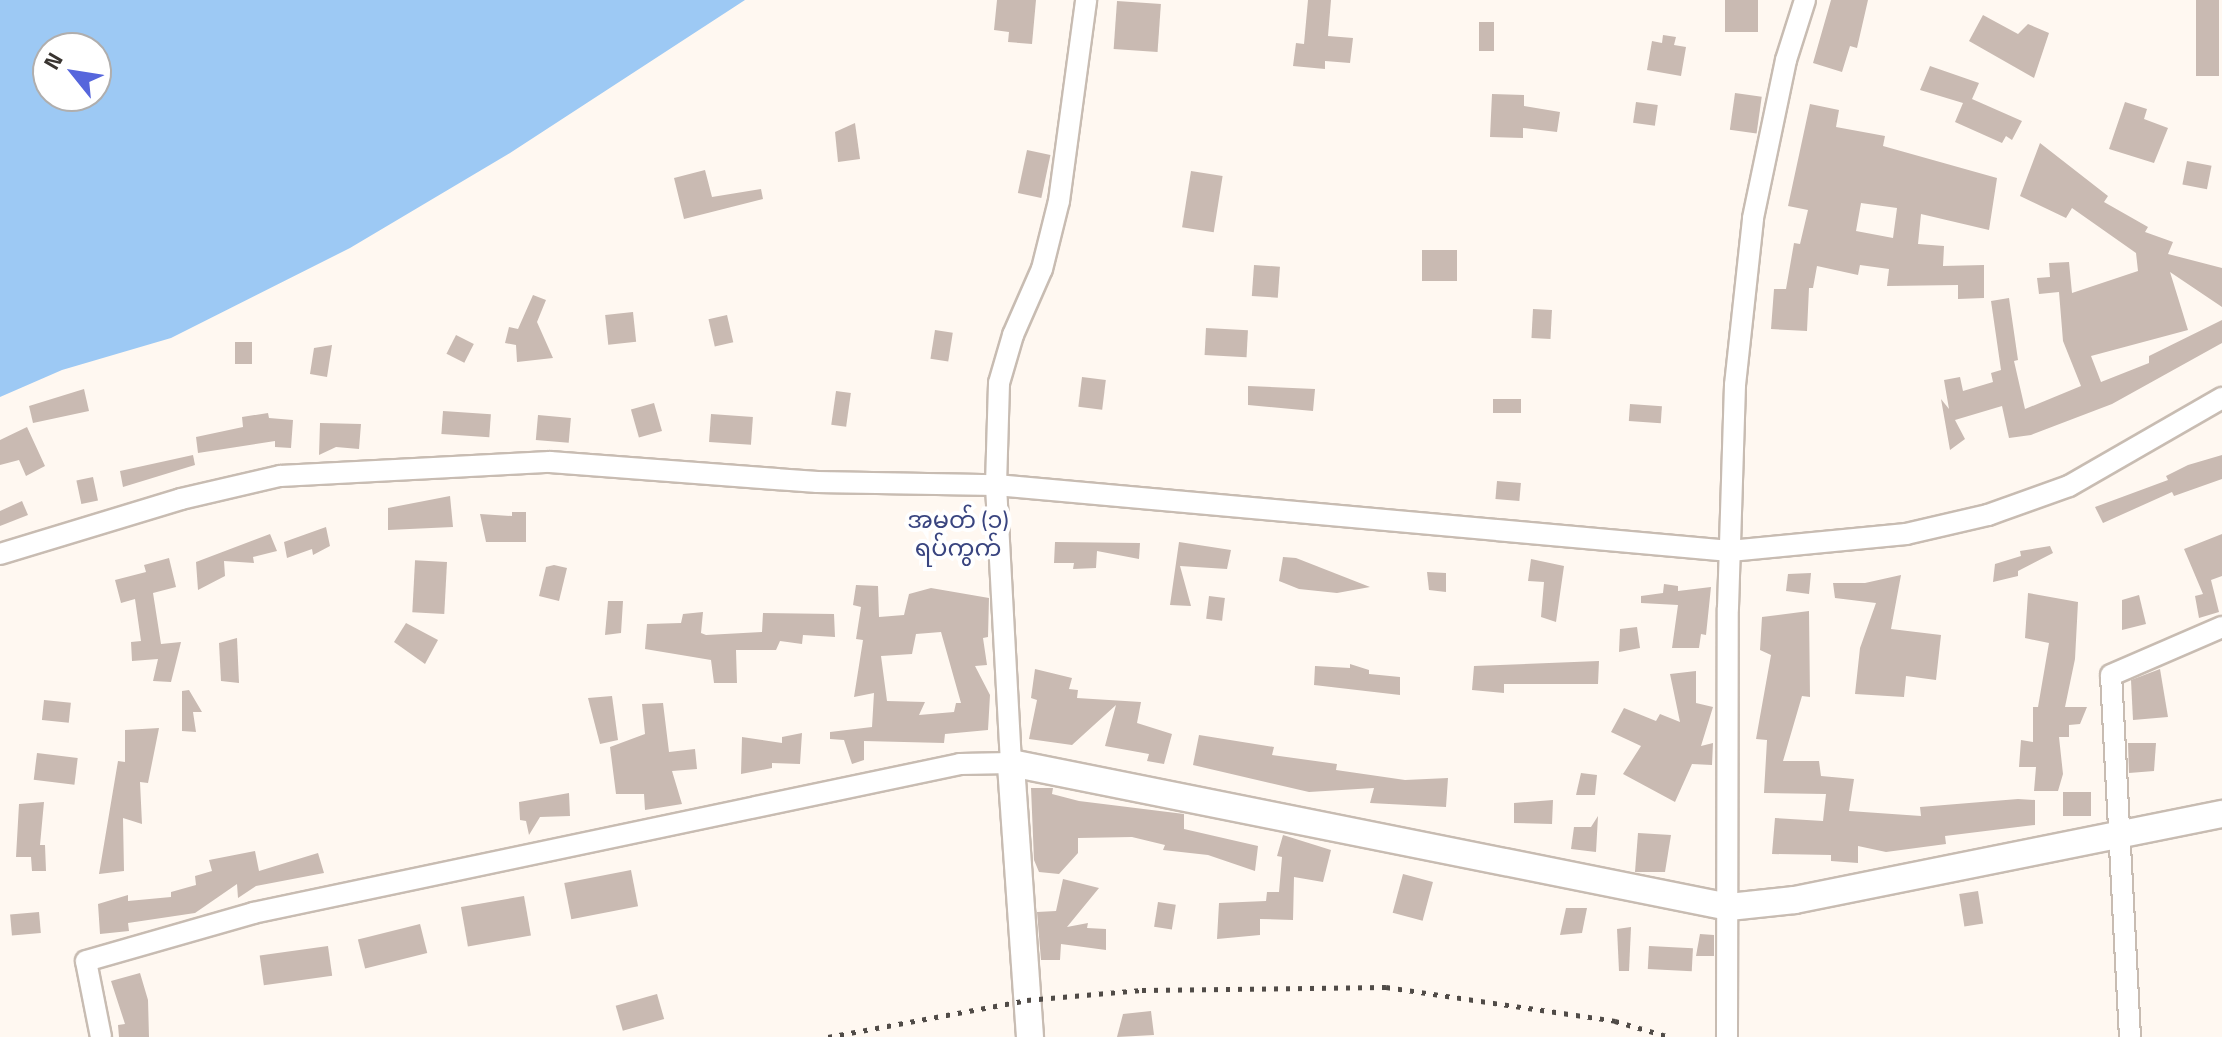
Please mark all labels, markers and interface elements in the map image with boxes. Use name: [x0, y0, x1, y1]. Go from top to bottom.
north arrow: [32, 32, 112, 112]
text: N: [34, 46, 71, 76]
district label: အမှတ် (၁) ရပ်ကွက်: [907, 506, 1009, 562]

